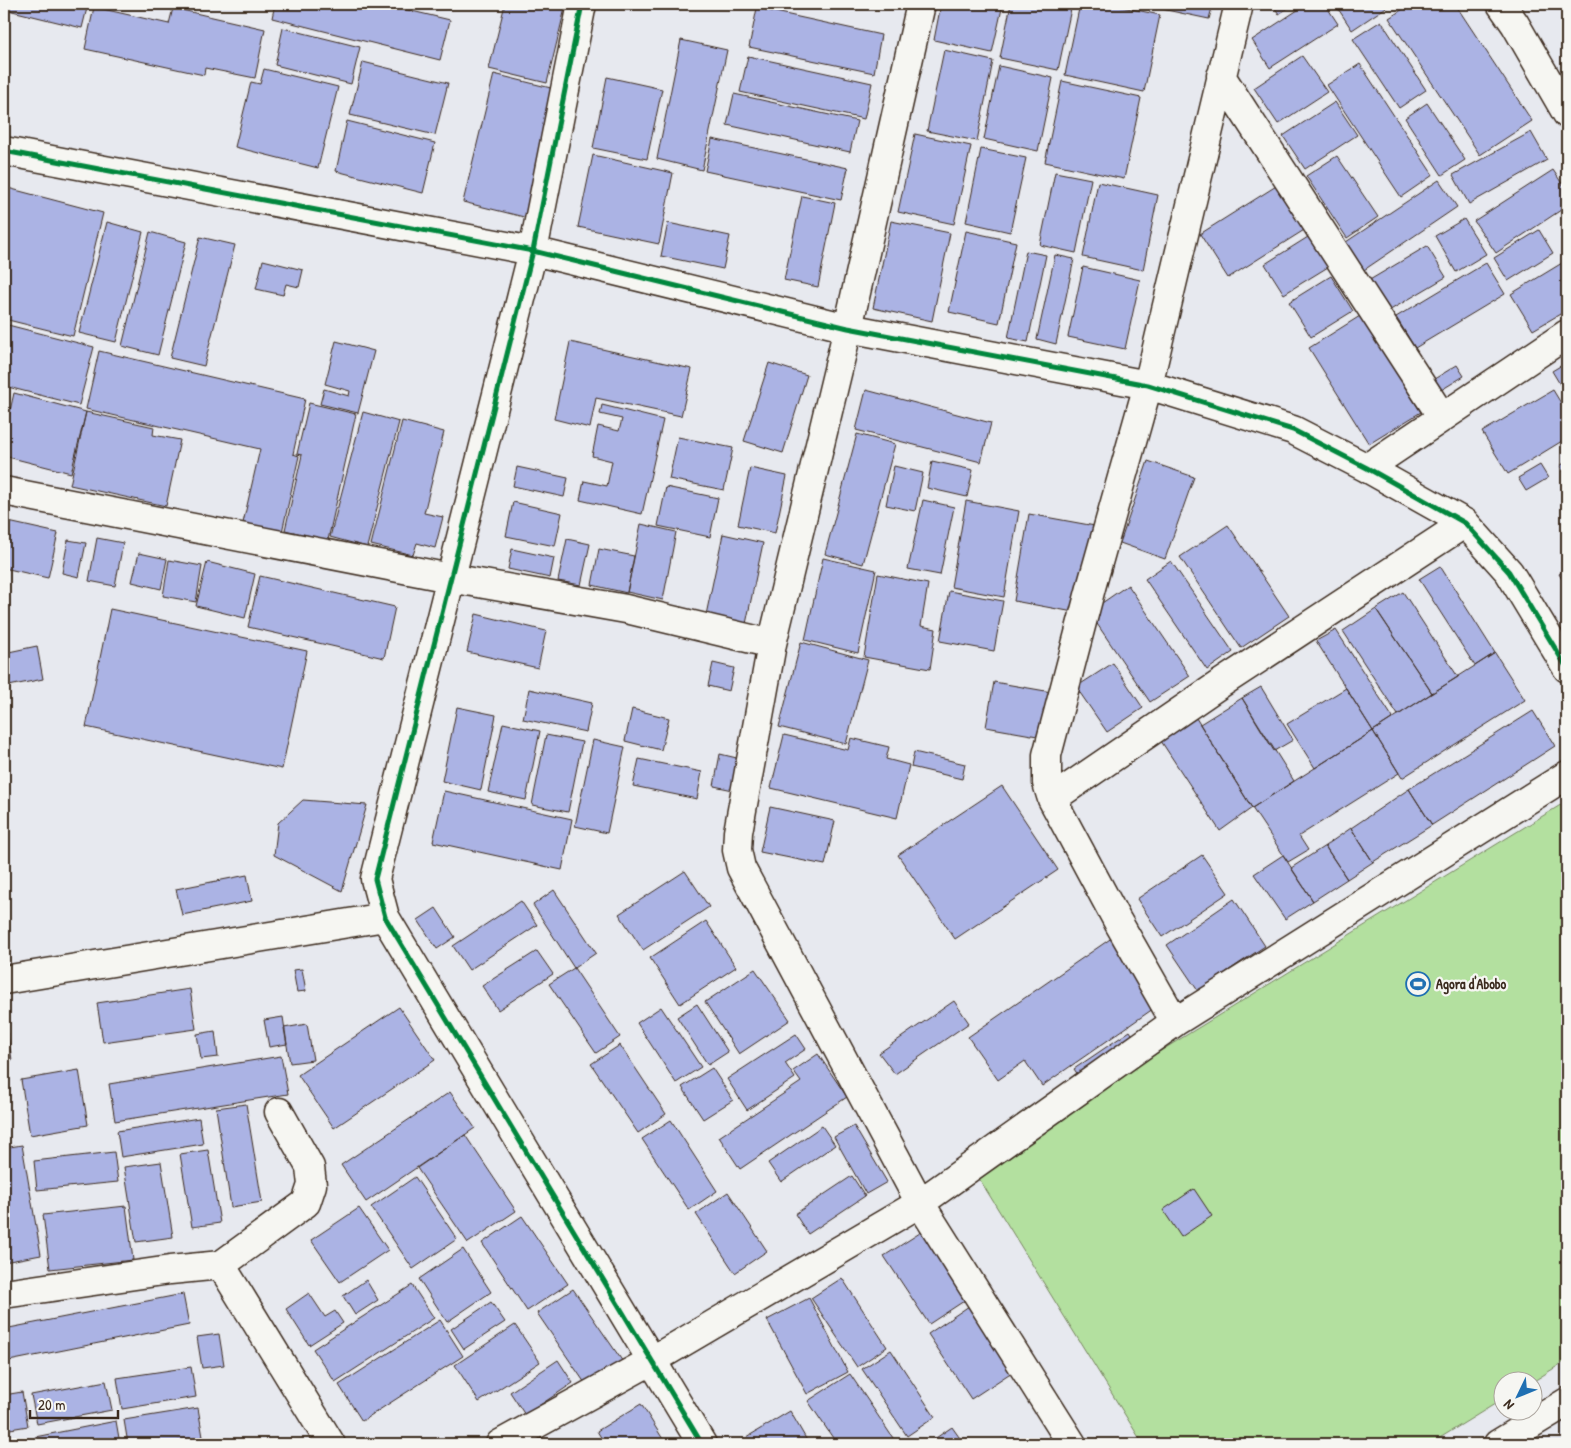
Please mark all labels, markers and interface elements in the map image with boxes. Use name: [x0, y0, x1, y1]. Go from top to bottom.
sports icon: Agora d'Abobo: [1405, 971, 1431, 997]
place label: Agora d'Abobo: [1436, 974, 1507, 995]
north arrow: [1494, 1370, 1544, 1420]
scale bar: [30, 1388, 118, 1420]
text: 20 m: [38, 1394, 65, 1415]
text: N: [1498, 1396, 1518, 1414]

